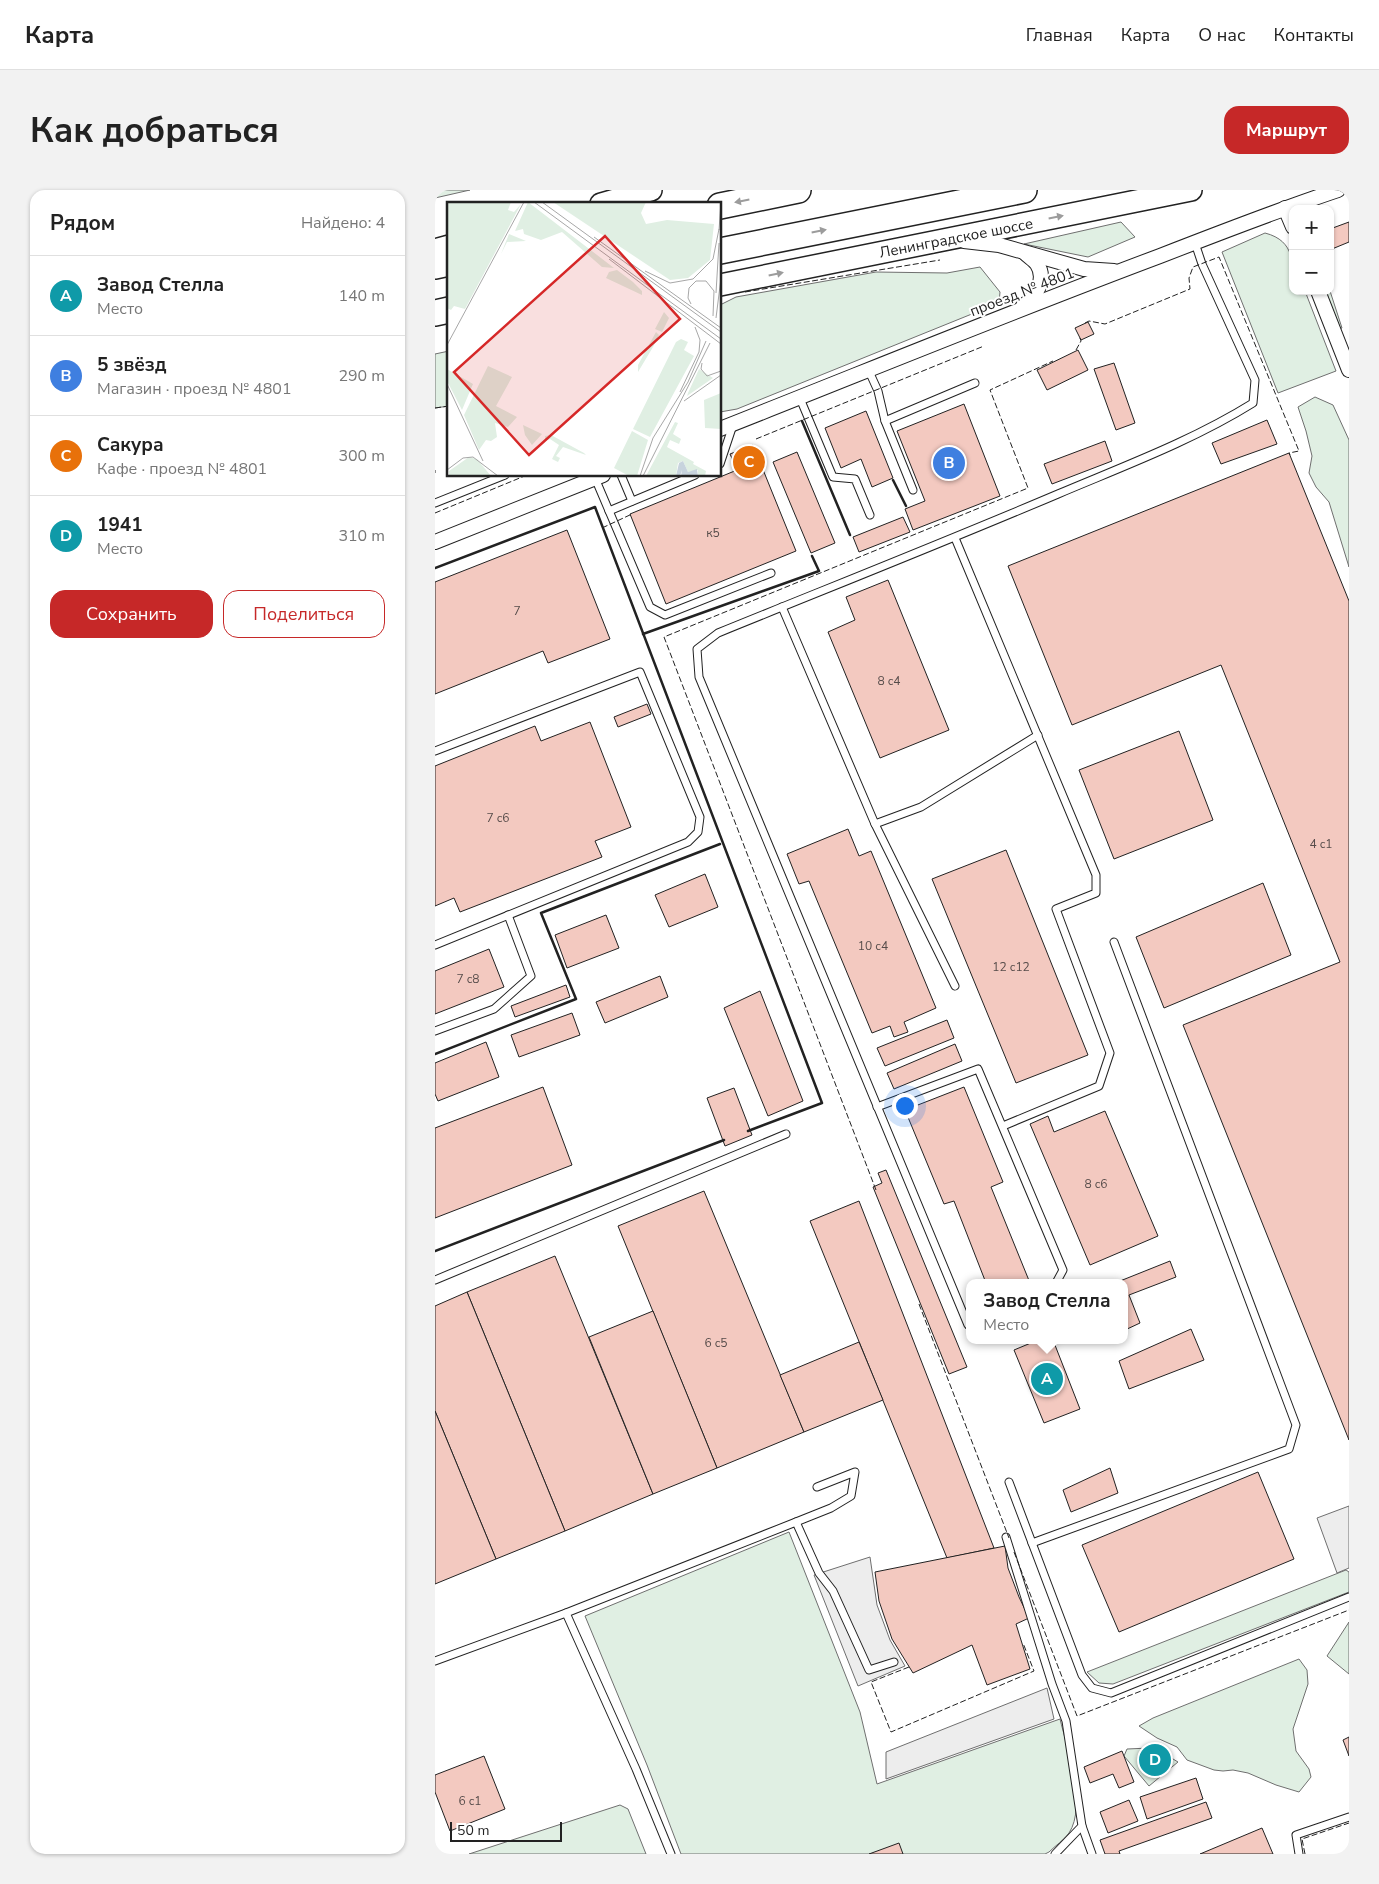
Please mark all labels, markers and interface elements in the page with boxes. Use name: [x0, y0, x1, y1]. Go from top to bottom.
text: Карта: [25, 19, 94, 51]
text: Главная: [1026, 23, 1093, 47]
text: Карта: [1121, 23, 1170, 47]
text: О нас: [1198, 23, 1246, 47]
text: Контакты: [1274, 23, 1354, 47]
button: Маршрут: [1224, 106, 1349, 154]
text: Как добраться: [30, 107, 279, 154]
one-way arrow: [734, 198, 750, 206]
inset map: [447, 202, 721, 476]
map controls: [1289, 205, 1334, 295]
button: +: [1289, 205, 1334, 250]
text: Рядом: [50, 209, 115, 237]
text: Найдено: 4: [301, 212, 385, 234]
street label: Ленинградское шоссе: [877, 213, 1035, 263]
one-way arrow: [1048, 213, 1064, 221]
one-way arrow: [812, 227, 828, 235]
button: −: [1289, 250, 1334, 295]
street label: проезд № 4801: [967, 263, 1077, 321]
one-way arrow: [769, 270, 785, 278]
text: Завод Стелла: [97, 272, 224, 298]
text: A: [60, 285, 72, 307]
text: 140 m: [338, 285, 385, 307]
text: Место: [97, 298, 143, 320]
text: 5 звёзд: [97, 352, 167, 378]
text: B: [60, 365, 72, 387]
text: 290 m: [338, 365, 385, 387]
text: Магазин · проезд № 4801: [97, 378, 291, 400]
text: Сакура: [97, 432, 164, 458]
pin: C: [733, 443, 765, 481]
pin: B: [933, 444, 965, 482]
text: C: [61, 445, 71, 467]
text: 300 m: [338, 445, 385, 467]
text: Кафе · проезд № 4801: [97, 458, 267, 480]
text: 1941: [97, 512, 143, 538]
text: D: [60, 525, 72, 547]
text: 310 m: [338, 525, 385, 547]
house number: к5: [706, 525, 720, 541]
text: Место: [97, 538, 143, 560]
button: Сохранить: [50, 590, 213, 638]
button: Поделиться: [223, 590, 385, 638]
house number: 7: [513, 603, 521, 619]
house number: 8 с4: [877, 673, 901, 689]
house number: 7 с6: [486, 810, 510, 826]
house number: 4 с1: [1309, 836, 1333, 852]
house number: 10 с4: [858, 938, 888, 954]
house number: 12 с12: [992, 959, 1030, 975]
house number: 7 с8: [456, 971, 480, 987]
your location: [892, 1093, 918, 1119]
house number: 8 с6: [1084, 1176, 1108, 1192]
popup: [966, 1279, 1128, 1344]
text: Завод Стелла: [983, 1288, 1111, 1314]
text: Место: [983, 1314, 1029, 1336]
house number: 6 с5: [704, 1335, 728, 1351]
pin: A: [1031, 1360, 1063, 1398]
pin: D: [1139, 1741, 1171, 1779]
house number: 6 с1: [458, 1793, 482, 1809]
scale bar: [450, 1819, 563, 1842]
text: 50 m: [457, 1821, 489, 1840]

